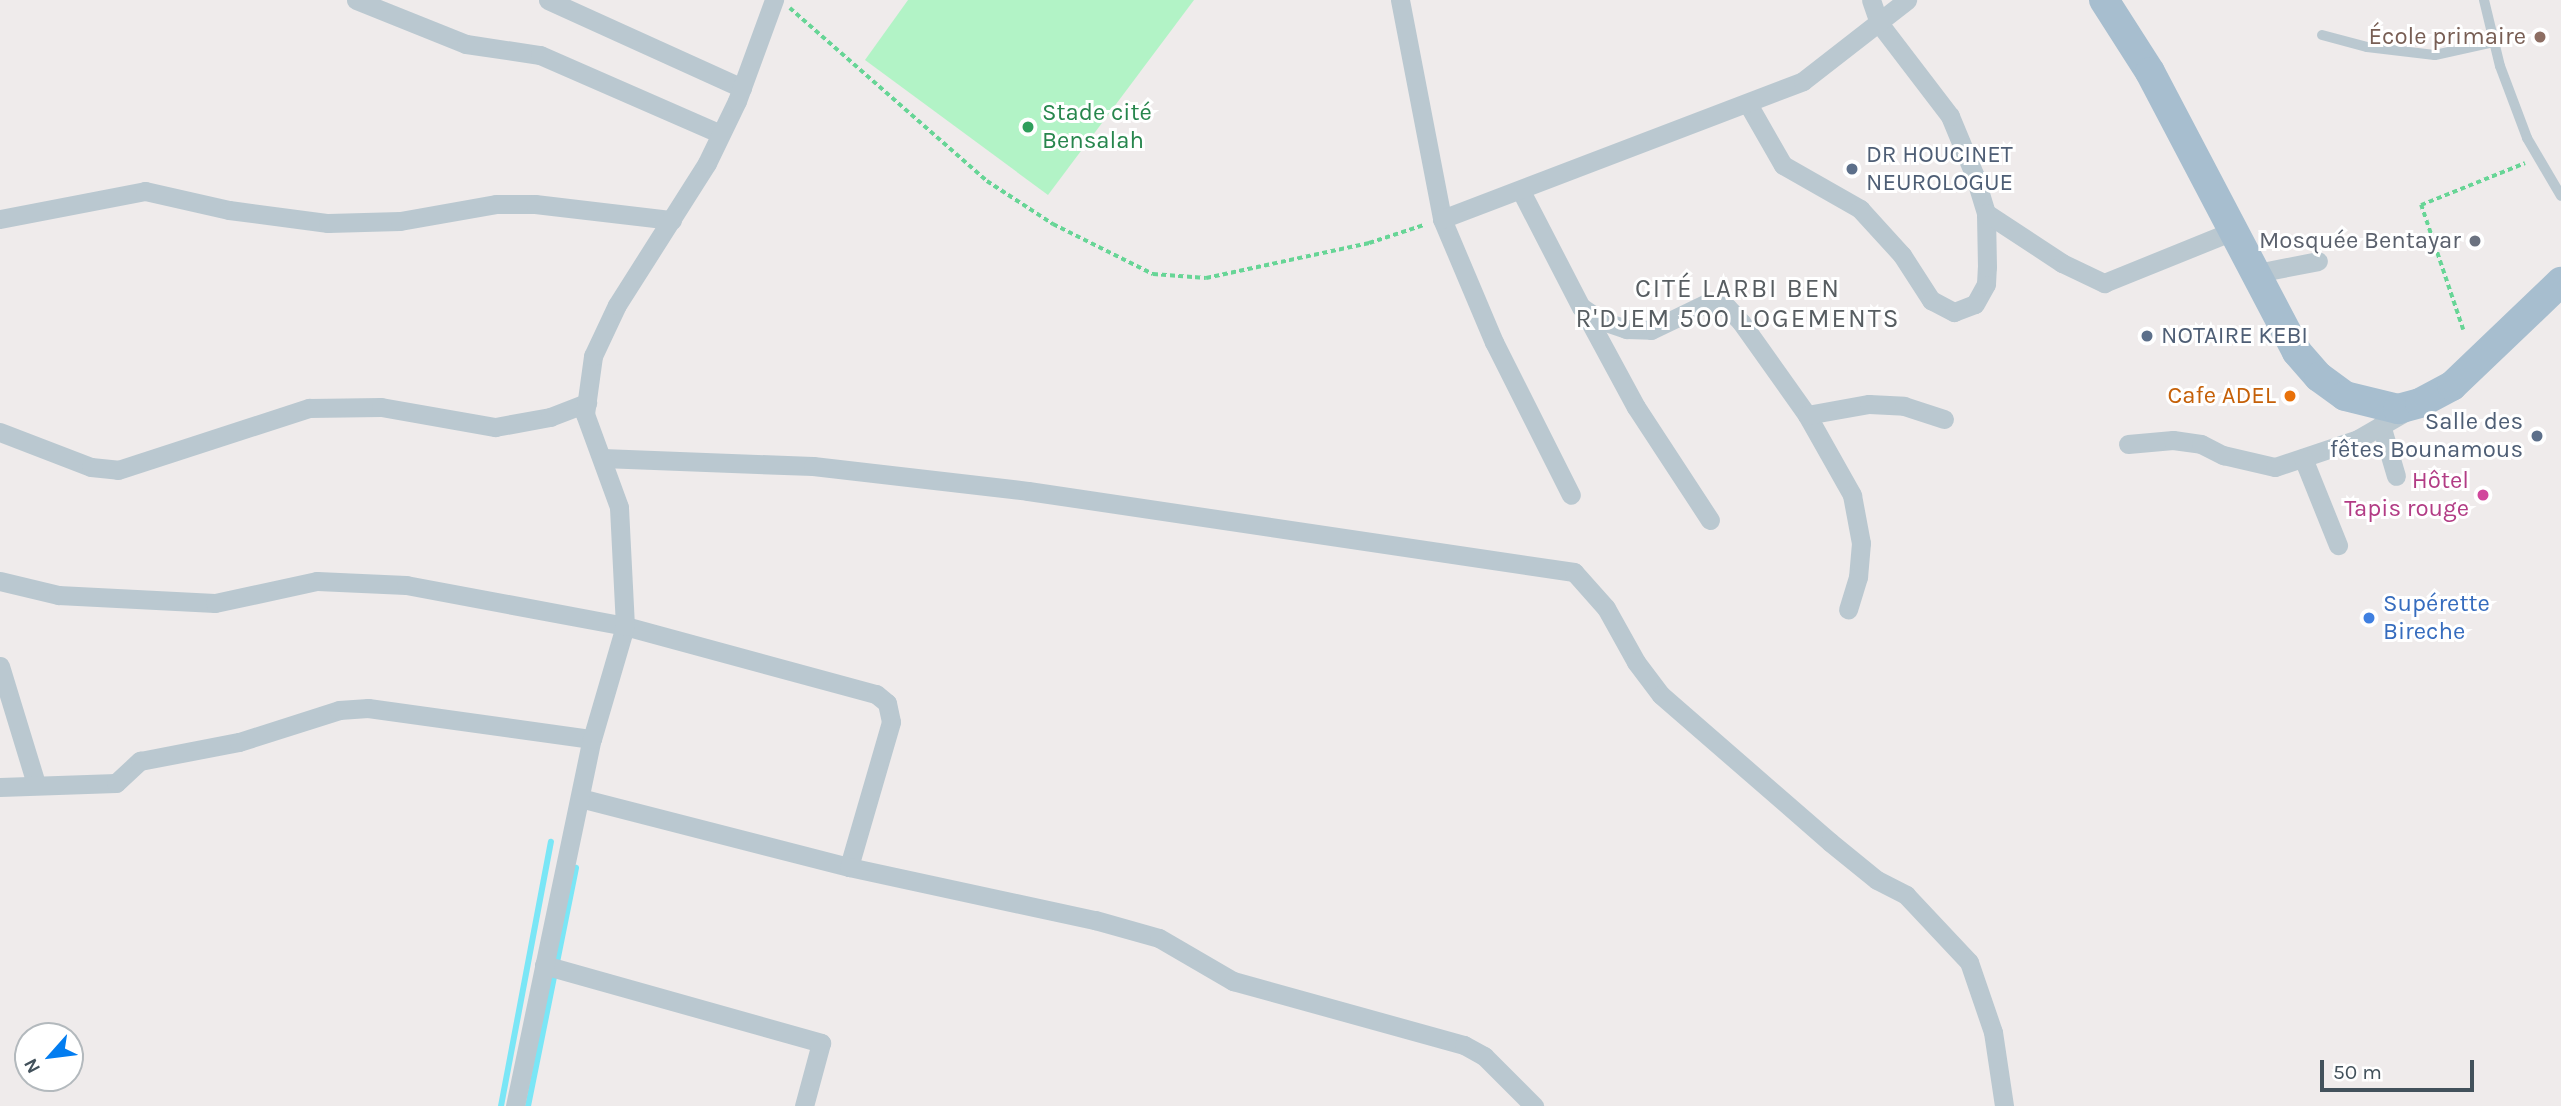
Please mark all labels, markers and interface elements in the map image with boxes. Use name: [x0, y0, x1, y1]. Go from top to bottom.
place label: École primaire: [2369, 23, 2526, 51]
marker: École primaire: [2532, 29, 2548, 45]
place label: Stade cité Bensalah: [1042, 99, 1152, 155]
marker: Stade cité Bensalah: [1020, 119, 1036, 135]
place label: DR HOUCINET NEUROLOGUE: [1866, 141, 2013, 197]
marker: DR HOUCINET NEUROLOGUE: [1844, 161, 1860, 177]
place label: Mosquée Bentayar: [2259, 227, 2461, 255]
marker: Mosquée Bentayar: [2467, 233, 2483, 249]
district label: CITÉ LARBI BEN R'DJEM 500 LOGEMENTS: [1578, 273, 1898, 334]
place label: NOTAIRE KEBI: [2161, 322, 2308, 350]
marker: NOTAIRE KEBI: [2139, 328, 2155, 344]
place label: Cafe ADEL: [2167, 382, 2276, 410]
marker: Cafe ADEL: [2282, 388, 2298, 404]
place label: Salle des fêtes Bounamous: [2330, 408, 2523, 464]
marker: Salle des fêtes Bounamous: [2529, 428, 2545, 444]
place label: Hôtel Tapis rouge: [2344, 467, 2469, 523]
marker: Hôtel Tapis rouge: [2475, 487, 2491, 503]
place label: Supérette Bireche: [2383, 590, 2490, 646]
marker: Supérette Bireche: [2361, 610, 2377, 626]
north arrow: [14, 1022, 84, 1092]
scale bar: [2323, 1046, 2477, 1090]
text: N: [19, 1055, 45, 1077]
text: 50 m: [2333, 1060, 2382, 1084]

